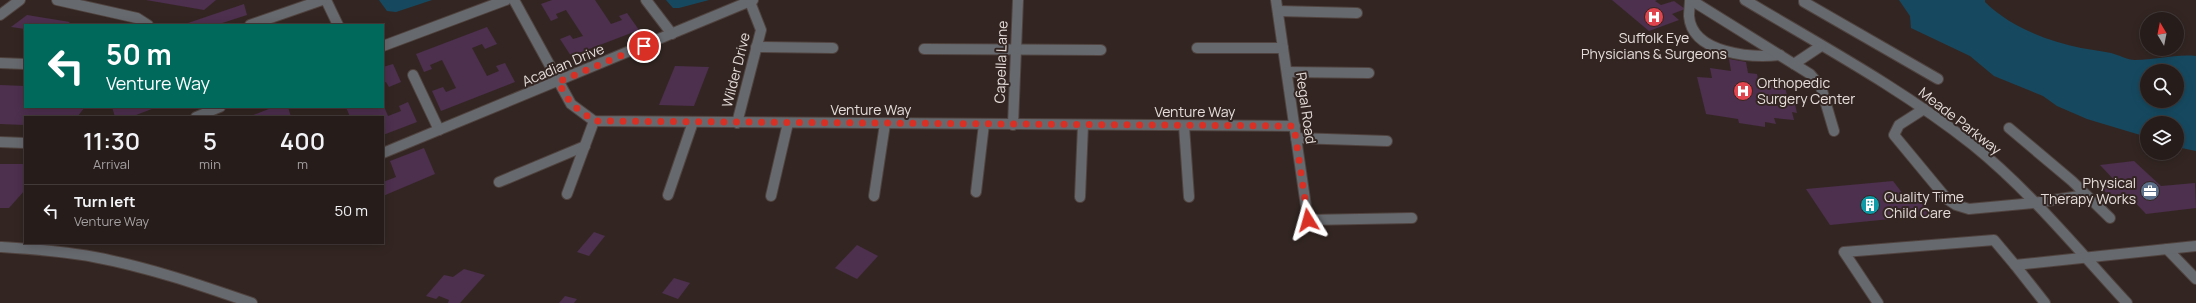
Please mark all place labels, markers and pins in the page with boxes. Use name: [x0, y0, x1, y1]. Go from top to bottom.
hospital icon: Suffolk Eye Physicians & Surgeons: [1643, 6, 1665, 28]
place label: Suffolk Eye Physicians & Surgeons: [1581, 28, 1727, 63]
pin: [627, 29, 661, 63]
place label: Orthopedic Surgery Center: [1757, 73, 1855, 108]
hospital icon: Orthopedic Surgery Center: [1732, 80, 1754, 102]
place label: Physical Therapy Works: [2041, 173, 2136, 208]
office icon: Physical Therapy Works: [2139, 180, 2161, 202]
place label: Quality Time Child Care: [1884, 187, 1964, 222]
building icon: Quality Time Child Care: [1859, 194, 1881, 216]

